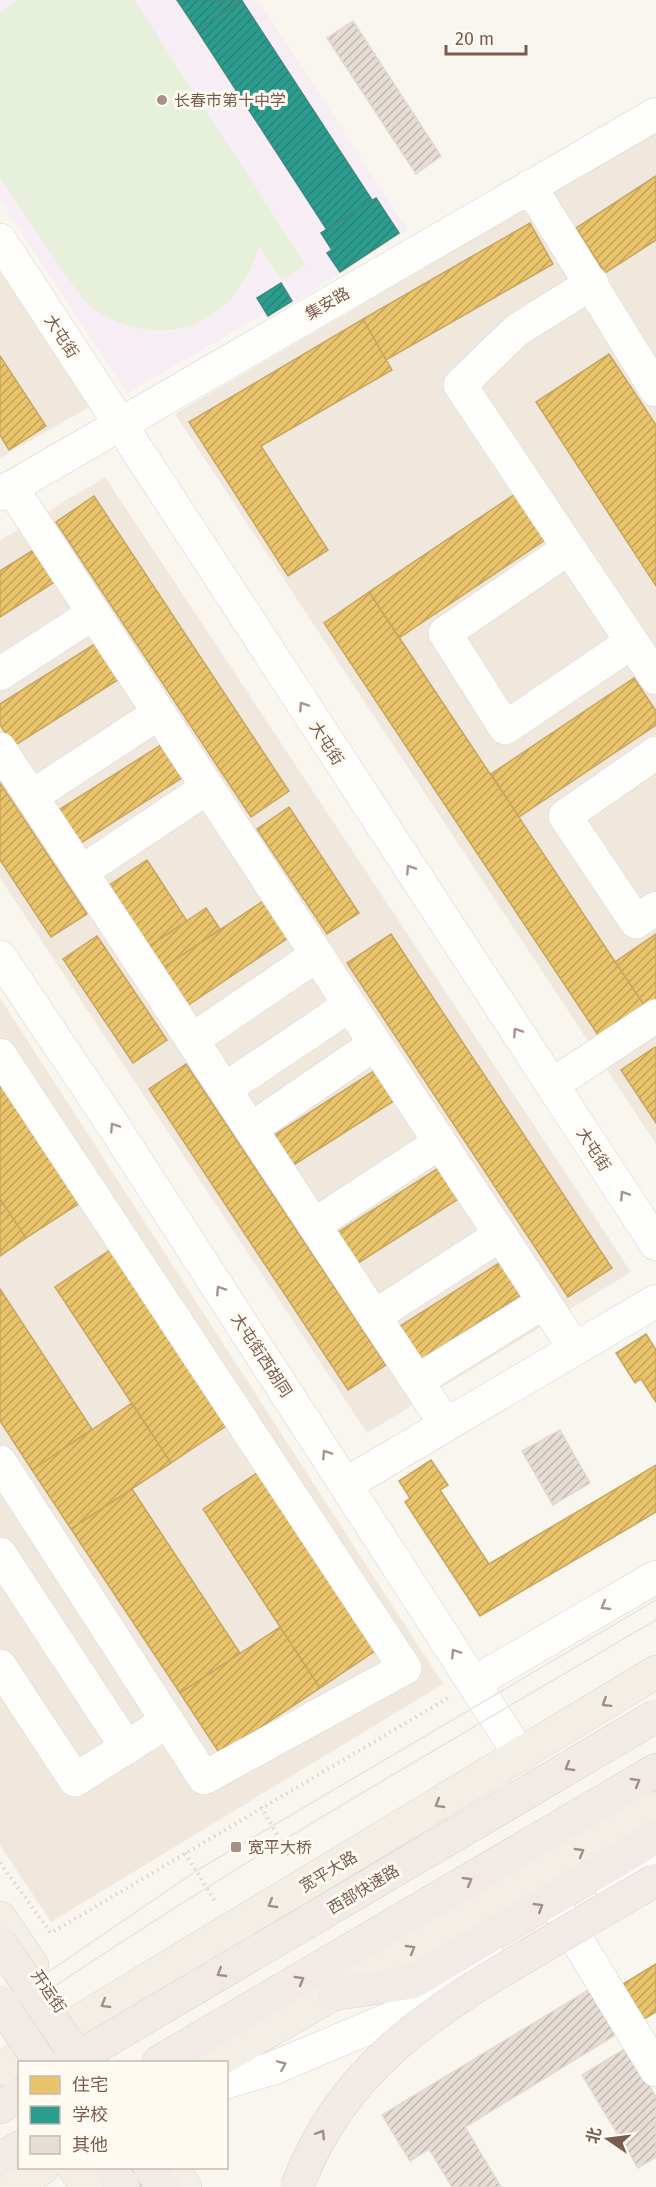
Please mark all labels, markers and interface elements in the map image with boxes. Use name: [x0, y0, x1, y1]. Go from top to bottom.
scale bar: [446, 18, 526, 56]
text: 20 m: [455, 28, 494, 50]
place label: 长春市第十中学: [174, 91, 286, 110]
marker: 长春市第十中学: [155, 93, 169, 107]
street label: 集安路: [302, 283, 353, 324]
street label: 大屯街: [41, 311, 83, 362]
one-way arrow: [299, 702, 310, 713]
street label: 大屯街: [306, 718, 348, 769]
one-way arrow: [406, 865, 417, 876]
one-way arrow: [513, 1028, 524, 1039]
one-way arrow: [110, 1123, 121, 1134]
street label: 大屯街: [573, 1124, 615, 1175]
one-way arrow: [620, 1191, 631, 1202]
one-way arrow: [216, 1286, 227, 1297]
street label: 大屯街西胡同: [227, 1310, 296, 1401]
one-way arrow: [322, 1450, 334, 1460]
one-way arrow: [601, 1599, 612, 1611]
one-way arrow: [452, 1648, 463, 1659]
one-way arrow: [602, 1695, 612, 1707]
one-way arrow: [565, 1760, 575, 1771]
one-way arrow: [630, 1778, 640, 1789]
one-way arrow: [435, 1796, 445, 1808]
place label: 宽平大桥: [248, 1838, 312, 1857]
marker: 宽平大桥: [229, 1840, 243, 1854]
street label: 宽平大路: [296, 1847, 361, 1896]
one-way arrow: [574, 1848, 584, 1859]
street label: 西部快速路: [324, 1861, 402, 1918]
one-way arrow: [462, 1876, 472, 1888]
one-way arrow: [268, 1897, 278, 1909]
one-way arrow: [533, 1902, 543, 1914]
one-way arrow: [405, 1945, 415, 1957]
one-way arrow: [217, 1965, 227, 1977]
street label: 开运街: [27, 1966, 70, 2016]
one-way arrow: [294, 1975, 304, 1987]
one-way arrow: [101, 1997, 111, 2009]
one-way arrow: [276, 2060, 287, 2072]
legend: [18, 2061, 228, 2169]
text: 住宅: [72, 2074, 108, 2096]
text: 学校: [72, 2104, 108, 2126]
north arrow: [578, 2109, 638, 2169]
text: 北: [583, 2125, 605, 2146]
one-way arrow: [314, 2130, 326, 2140]
text: 其他: [72, 2134, 108, 2156]

